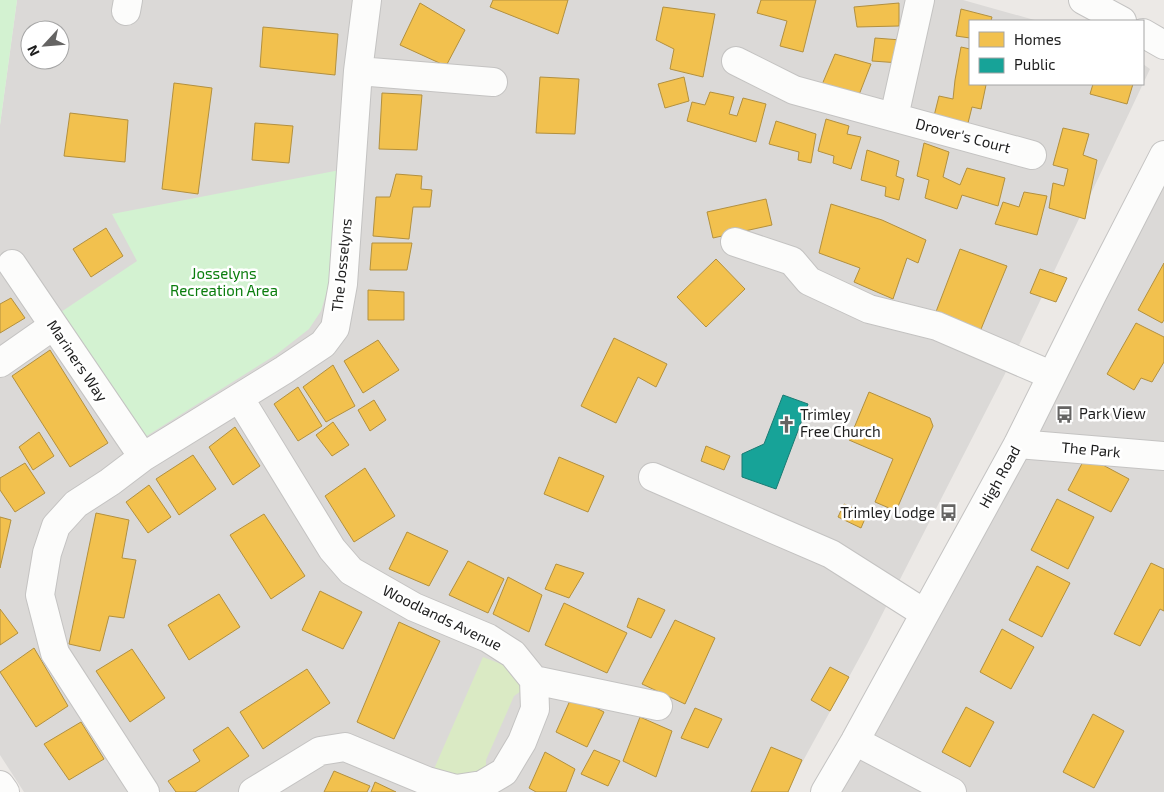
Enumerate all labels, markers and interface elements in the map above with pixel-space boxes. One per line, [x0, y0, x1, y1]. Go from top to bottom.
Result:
north arrow [20, 20, 70, 70]
legend [969, 20, 1144, 85]
text: Homes [1014, 30, 1061, 48]
text: N [23, 43, 43, 59]
text: Public [1014, 55, 1055, 73]
street label: Drover's Court [914, 114, 1013, 156]
street label: The Josselyns [327, 217, 355, 313]
park label: Josselyns Recreation Area [170, 264, 278, 299]
street label: Mariners Way [44, 316, 112, 405]
bus stop icon: Park View [1055, 404, 1075, 424]
place label: Park View [1079, 404, 1146, 422]
place label: Trimley Free Church [800, 405, 881, 440]
church icon: Trimley Free Church [776, 414, 796, 434]
street label: The Park [1061, 437, 1122, 461]
street label: High Road [975, 442, 1024, 511]
place label: Trimley Lodge [840, 503, 935, 521]
bus stop icon: Trimley Lodge [939, 503, 959, 523]
street label: Woodlands Avenue [380, 580, 505, 654]

